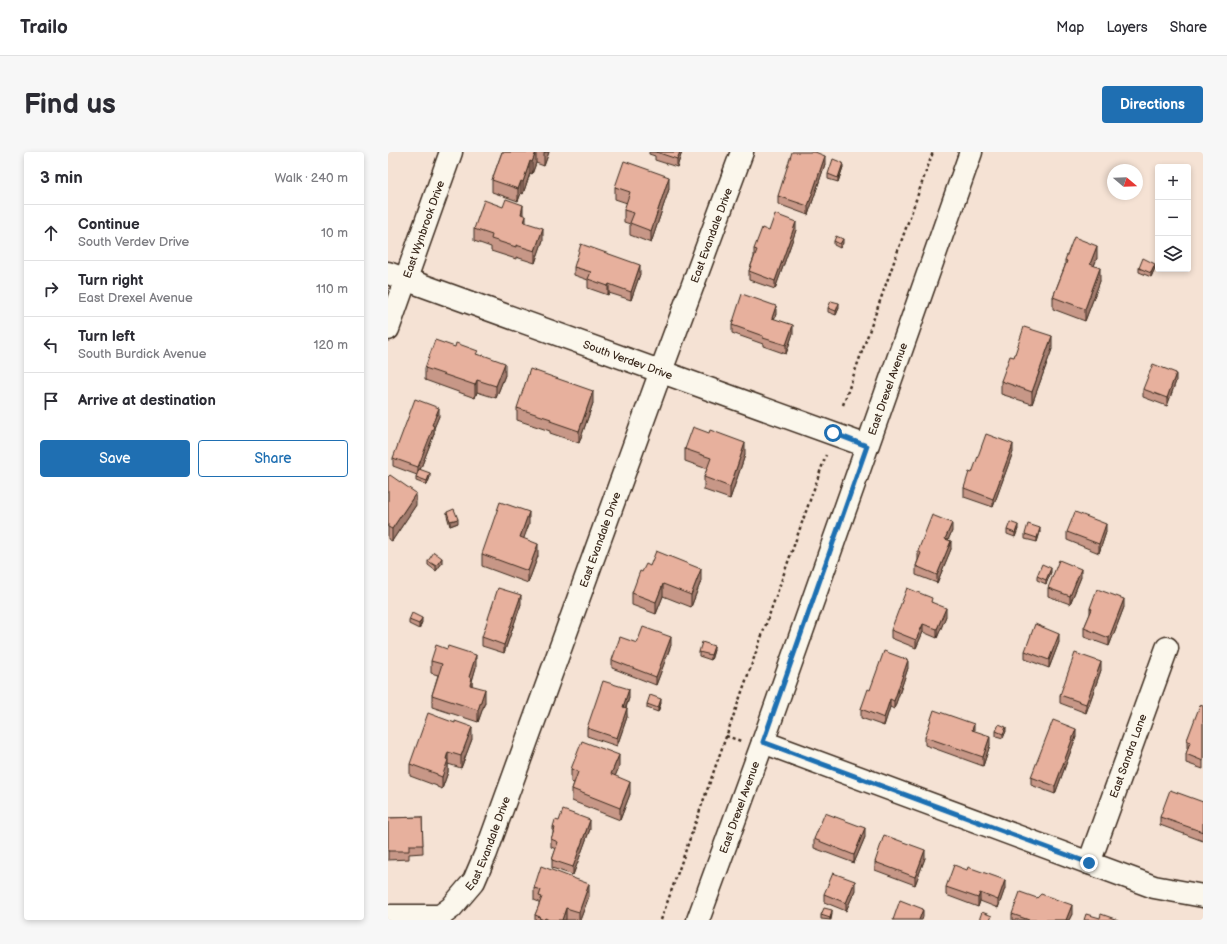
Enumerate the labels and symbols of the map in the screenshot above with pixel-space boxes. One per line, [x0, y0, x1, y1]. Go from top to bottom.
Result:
north arrow [1107, 164, 1143, 200]
street label: East Wynbrook Drive [401, 178, 448, 280]
street label: East Evandale Drive [688, 186, 735, 285]
street label: South Verdev Drive [581, 338, 675, 382]
street label: East Drexel Avenue [866, 340, 910, 437]
route start [824, 424, 842, 442]
street label: East Evandale Drive [577, 490, 624, 589]
street label: East Sandra Lane [1107, 712, 1150, 800]
street label: East Drexel Avenue [717, 759, 763, 855]
street label: East Evandale Drive [463, 794, 513, 893]
route end [1080, 854, 1098, 872]

